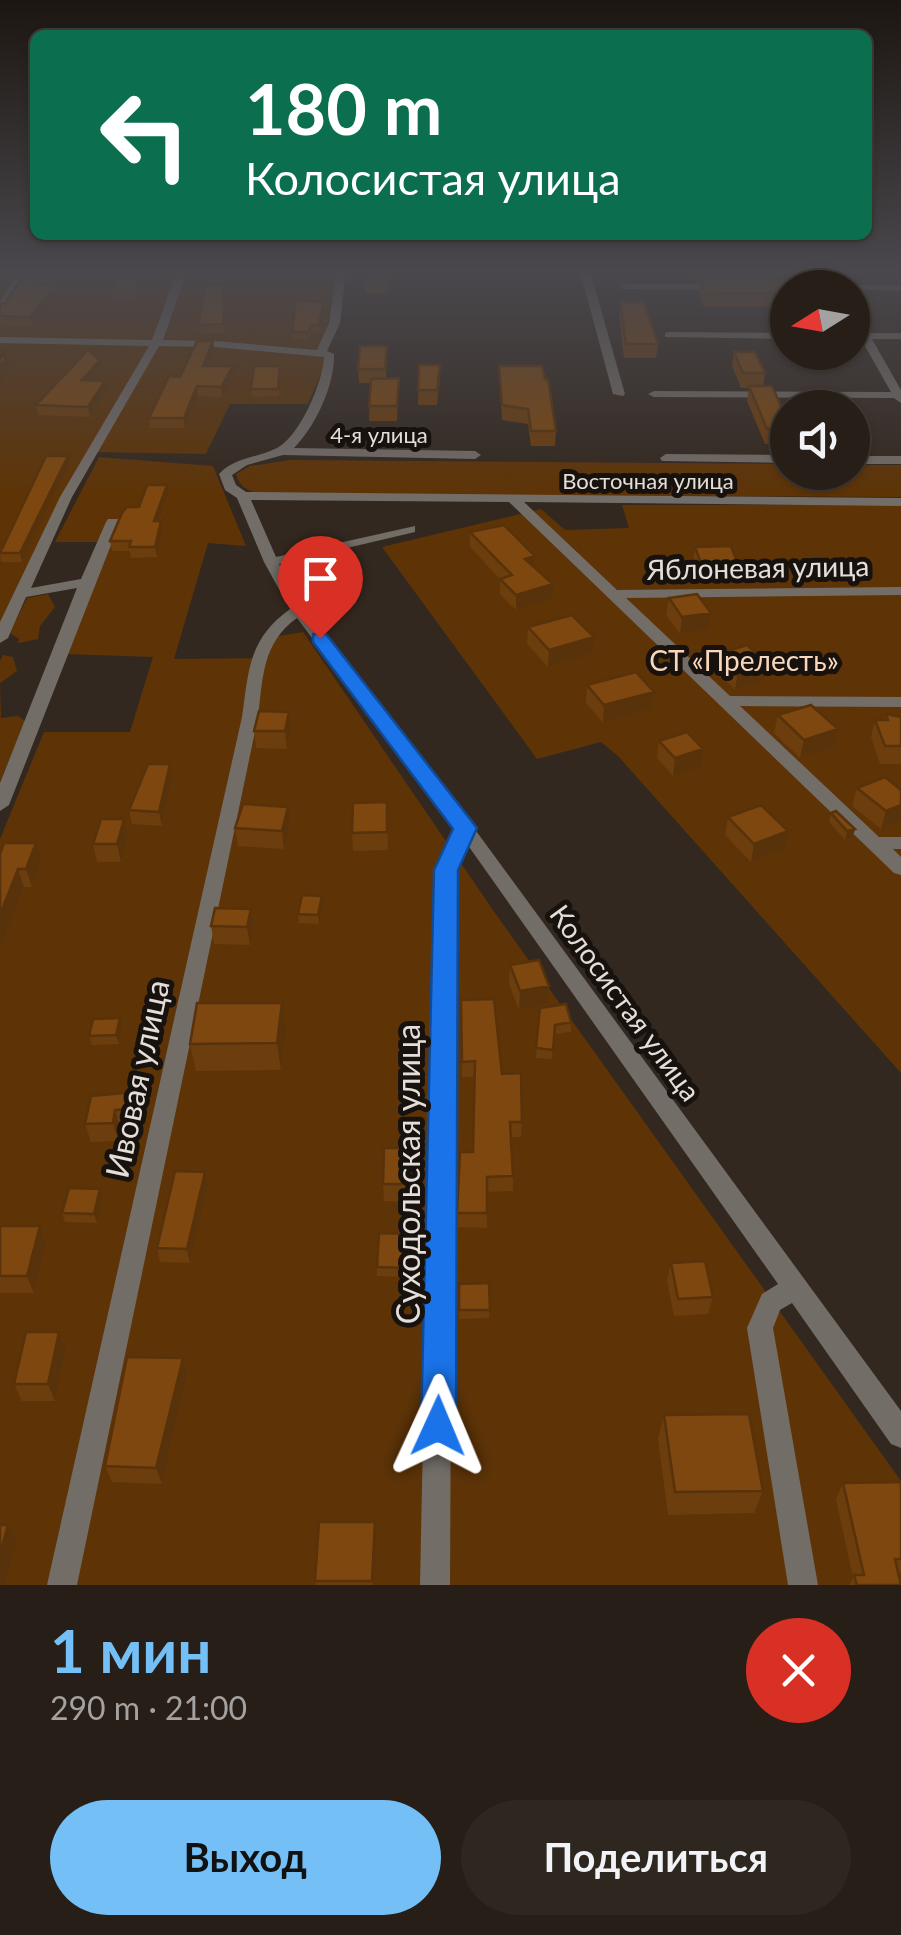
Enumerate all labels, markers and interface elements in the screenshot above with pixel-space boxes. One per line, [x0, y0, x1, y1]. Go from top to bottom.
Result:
text: 180 m [245, 66, 442, 150]
icon: left [80, 70, 210, 200]
text: Колосистая улица [245, 151, 621, 205]
north arrow [770, 270, 870, 370]
map controls [770, 270, 870, 490]
button: sound [770, 390, 870, 490]
street label: 4-я улица [330, 421, 428, 448]
street label: Восточная улица [562, 467, 734, 494]
pin [278, 536, 363, 639]
street label: Яблоневая улица [646, 548, 869, 586]
icon: arrive [293, 551, 348, 606]
park label: СТ «Прелесть» [649, 643, 839, 677]
street label: Колосистая улица [543, 898, 708, 1107]
street label: Ивовая улица [97, 976, 177, 1181]
street label: Суходольская улица [388, 1024, 427, 1324]
position arrow [386, 1374, 490, 1478]
text: 1 мин [50, 1614, 212, 1686]
button: close [746, 1618, 851, 1723]
text: 290 m · 21:00 [50, 1688, 247, 1727]
button: Выход [50, 1800, 441, 1915]
button: Поделиться [461, 1800, 851, 1915]

